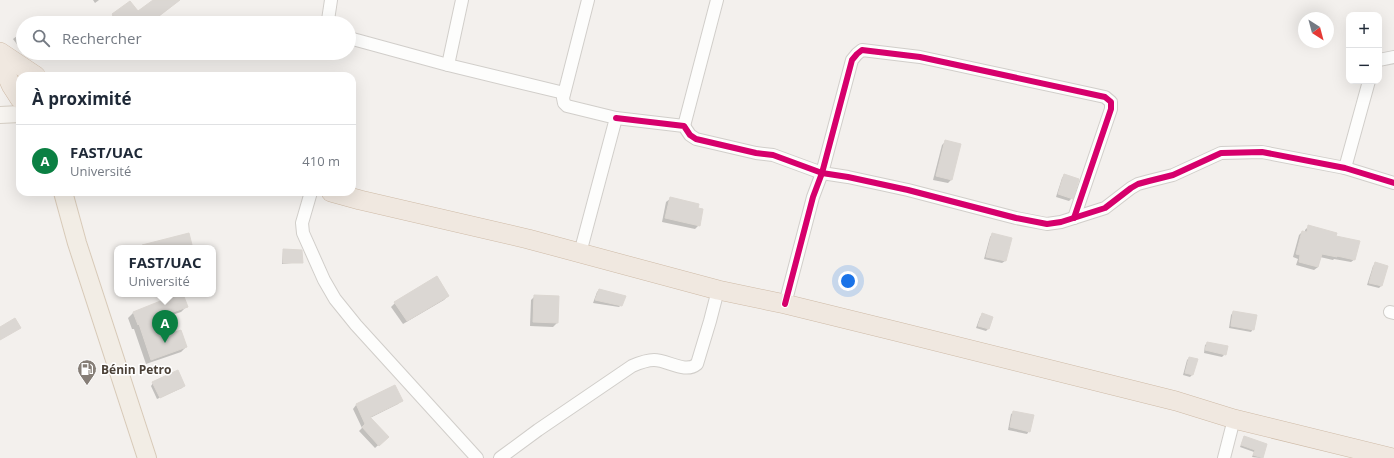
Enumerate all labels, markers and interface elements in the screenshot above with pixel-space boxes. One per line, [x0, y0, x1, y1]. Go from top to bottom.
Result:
north arrow [1298, 12, 1334, 48]
map controls [1346, 12, 1382, 84]
button: + [1346, 12, 1382, 48]
search box [16, 16, 356, 60]
icon: search [30, 27, 52, 49]
text: Rechercher [62, 28, 142, 48]
button: − [1346, 48, 1382, 84]
text: À proximité [32, 87, 131, 110]
text: FAST/UAC [70, 142, 143, 162]
text: A [41, 152, 49, 170]
text: 410 m [302, 152, 340, 170]
text: Université [70, 162, 131, 180]
popup [114, 245, 216, 297]
text: FAST/UAC [129, 252, 201, 272]
your location [838, 271, 858, 291]
text: Université [129, 272, 190, 290]
pin: A [152, 310, 178, 343]
fuel station icon: Bénin Petro [76, 358, 98, 386]
place label: Bénin Petro [101, 361, 171, 378]

